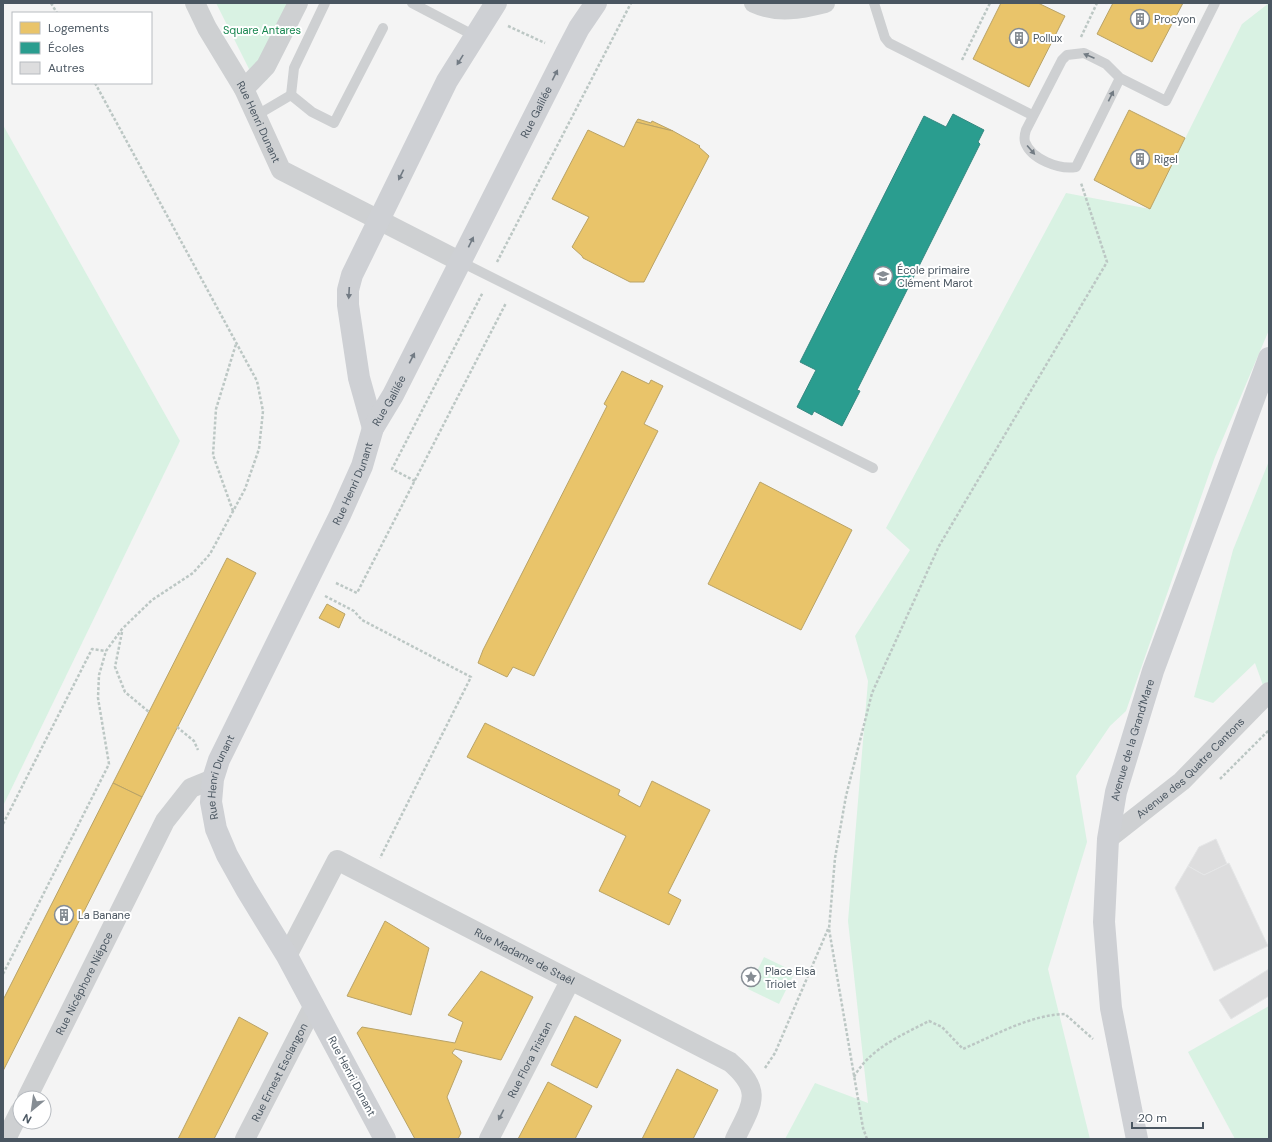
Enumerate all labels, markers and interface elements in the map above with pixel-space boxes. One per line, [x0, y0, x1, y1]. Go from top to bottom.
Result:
building icon: Procyon [1129, 8, 1151, 30]
legend [12, 12, 152, 84]
place label: Procyon [1154, 12, 1196, 26]
text: Logements [48, 20, 109, 36]
park label: Square Antares [223, 23, 301, 37]
building icon: Pollux [1008, 27, 1030, 49]
place label: Pollux [1033, 31, 1063, 45]
text: Écoles [48, 40, 84, 56]
one-way arrow [1083, 52, 1095, 59]
one-way arrow [457, 54, 464, 66]
text: Autres [48, 60, 84, 76]
one-way arrow [552, 70, 558, 81]
street label: Rue Henri Dunant [234, 78, 284, 165]
street label: Rue Galilée [517, 84, 555, 140]
one-way arrow [1108, 90, 1114, 102]
one-way arrow [1027, 145, 1036, 155]
building icon: Rigel [1129, 148, 1151, 170]
place label: Rigel [1154, 152, 1178, 166]
one-way arrow [398, 169, 404, 181]
one-way arrow [468, 236, 474, 247]
place label: École primaire Clément Marot [897, 263, 973, 290]
school or university icon: École primaire Clément Marot [872, 265, 894, 287]
one-way arrow [345, 287, 352, 299]
one-way arrow [409, 352, 416, 363]
street label: Rue Galilée [369, 373, 409, 429]
street label: Rue Henri Dunant [329, 440, 376, 527]
street label: Avenue de la Grand'Mare [1108, 677, 1157, 802]
street label: Avenue des Quatre Cantons [1133, 714, 1247, 821]
street label: Rue Henri Dunant [204, 732, 237, 821]
building icon: La Banane [53, 904, 75, 926]
place label: La Banane [78, 908, 130, 922]
street label: Rue Madame de Staël [472, 925, 577, 988]
street label: Rue Nicéphore Niépce [52, 929, 116, 1037]
place label: Place Elsa Triolet [765, 964, 815, 991]
place icon: Place Elsa Triolet [740, 966, 762, 988]
street label: Rue Flora Tristan [504, 1019, 555, 1100]
street label: Rue Ernest Esclangon [248, 1021, 311, 1124]
street label: Rue Henri Dunant [325, 1034, 379, 1118]
north arrow [12, 1090, 52, 1130]
scale bar [1132, 1104, 1203, 1130]
one-way arrow [498, 1109, 504, 1121]
text: 20 m [1138, 1110, 1167, 1126]
text: N [20, 1111, 34, 1127]

